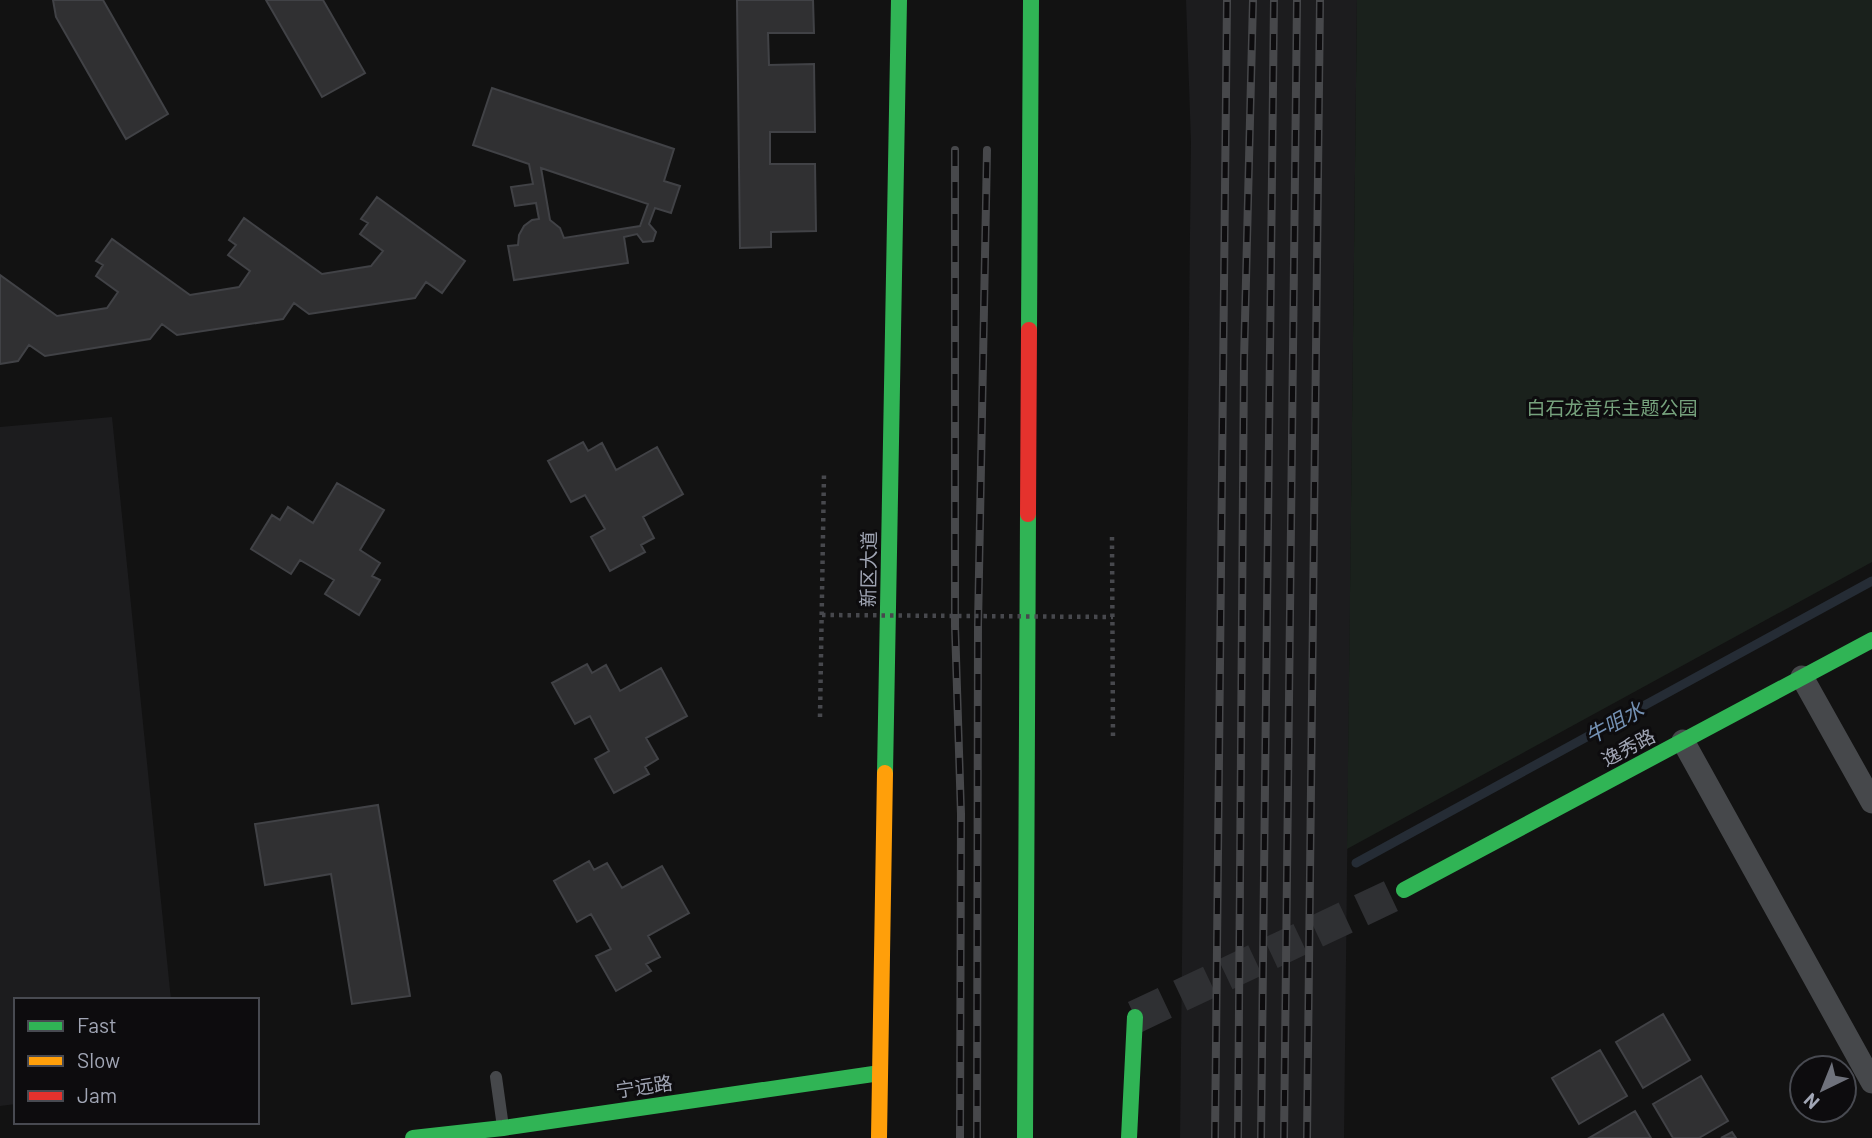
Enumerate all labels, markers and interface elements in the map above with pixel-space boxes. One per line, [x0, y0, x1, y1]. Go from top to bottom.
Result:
park label: 白石龙音乐主题公园 [1526, 396, 1698, 419]
street label: 新区大道 [856, 531, 880, 607]
water label: 牛咀水 [1580, 695, 1648, 748]
street label: 逸秀路 [1597, 723, 1659, 771]
legend [14, 998, 259, 1124]
text: Fast [77, 1012, 117, 1037]
text: Slow [77, 1047, 120, 1072]
north arrow [1788, 1054, 1858, 1124]
street label: 宁远路 [614, 1071, 674, 1101]
text: Jam [77, 1082, 117, 1107]
text: N [1799, 1089, 1824, 1115]

